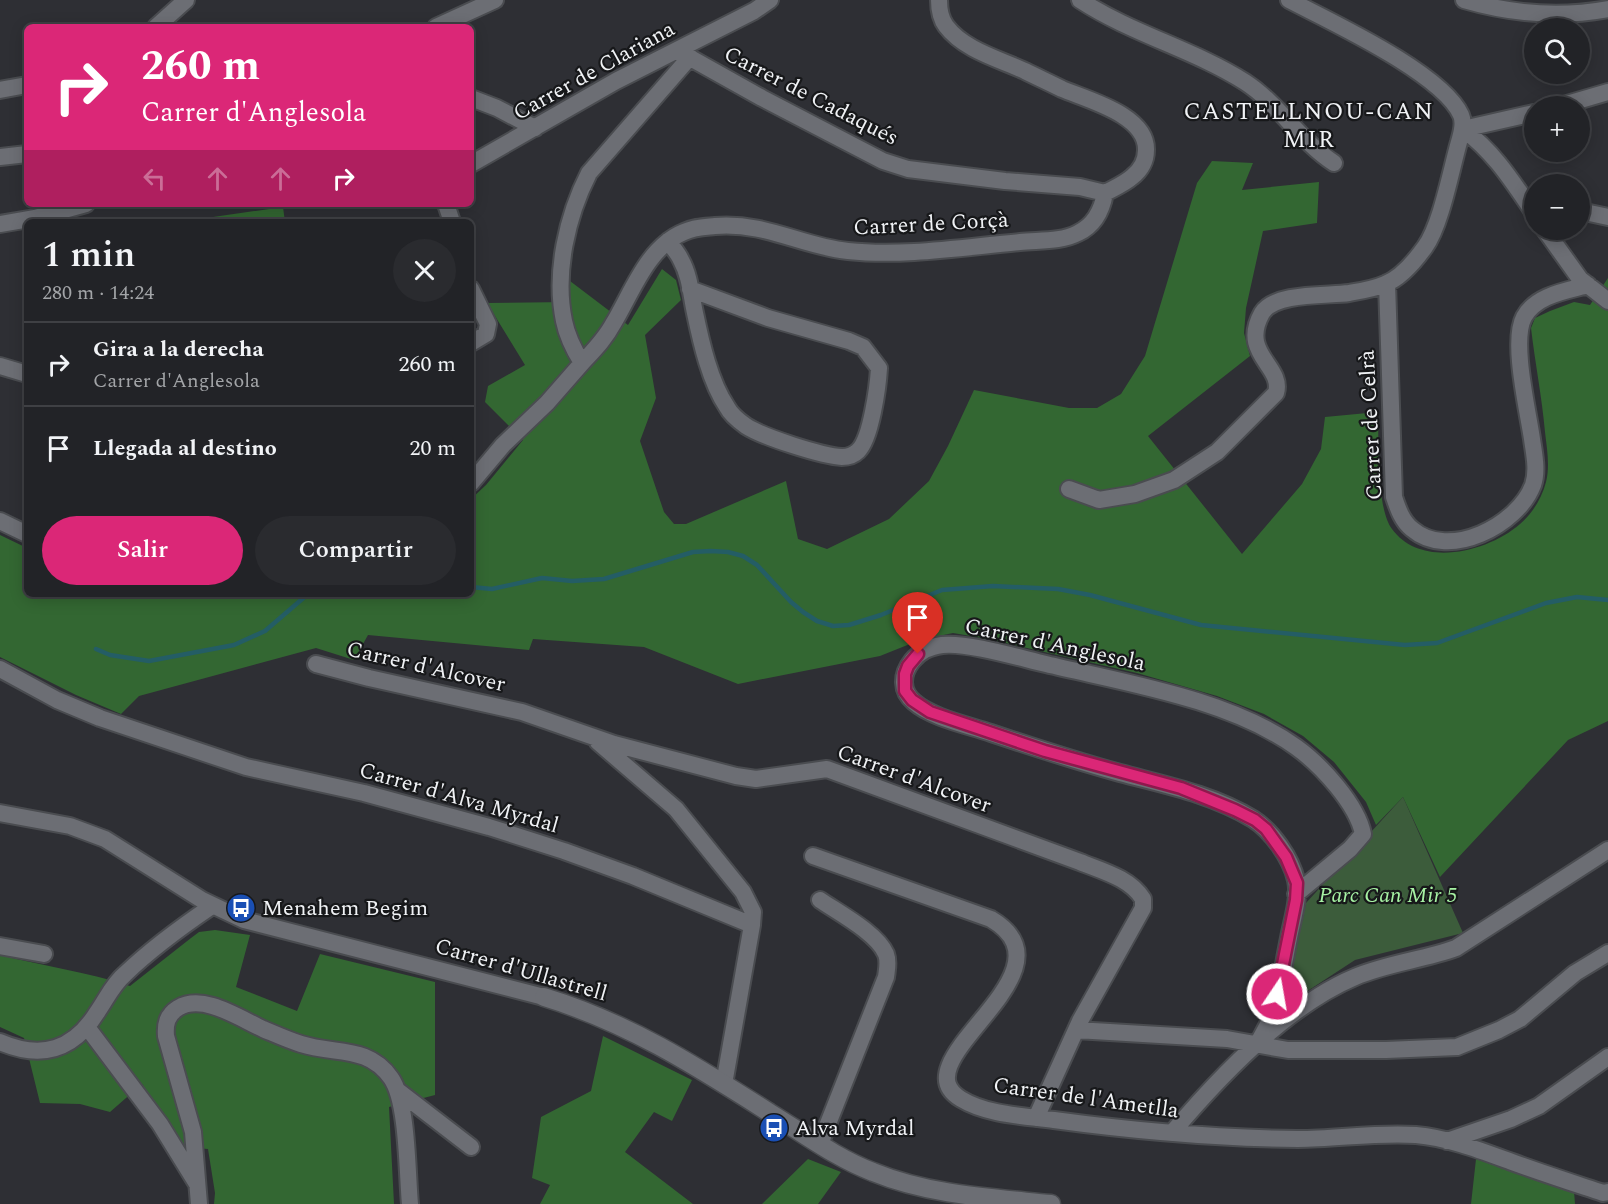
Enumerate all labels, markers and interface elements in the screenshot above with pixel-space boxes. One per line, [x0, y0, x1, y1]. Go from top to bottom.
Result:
street label: Carrer de Clariana [507, 13, 681, 129]
map controls [1524, 18, 1590, 240]
button: search [1524, 18, 1590, 84]
text: 260 m [141, 35, 260, 98]
street label: Carrer de Cadaqués [718, 38, 904, 154]
icon: right [42, 48, 120, 126]
text: Carrer d'Anglesola [141, 92, 366, 134]
district label: CASTELLNOU-CAN MIR [1184, 94, 1434, 158]
button: + [1524, 96, 1590, 162]
icon: left [138, 162, 171, 195]
icon: ahead [201, 162, 234, 195]
icon: ahead [264, 162, 297, 195]
icon: right [327, 162, 360, 195]
button: − [1524, 174, 1590, 240]
street label: Carrer de Corçà [853, 203, 1010, 245]
text: 1 min [42, 228, 135, 283]
button: close [393, 239, 456, 302]
text: 280 m · 14:24 [42, 278, 154, 308]
text: Gira a la derecha [93, 333, 264, 366]
icon: right [42, 348, 75, 381]
text: 260 m [399, 348, 456, 381]
street label: Carrer de Celrà [1351, 349, 1391, 501]
text: Carrer d'Anglesola [93, 366, 260, 396]
icon: arrive [42, 432, 75, 465]
text: Llegada al destino [93, 432, 277, 465]
text: 20 m [410, 432, 456, 465]
button: Salir [42, 516, 243, 585]
button: Compartir [255, 516, 456, 585]
pin [892, 592, 943, 654]
icon: arrive [901, 601, 934, 634]
street label: Carrer d'Anglesola [962, 610, 1148, 680]
street label: Carrer d'Alcover [343, 633, 509, 701]
street label: Carrer d'Alcover [832, 736, 996, 822]
street label: Carrer d'Alva Myrdal [355, 754, 563, 842]
park label: Parc Can Mir 5 [1319, 879, 1457, 912]
bus stop icon: Menahem Begim [225, 892, 257, 924]
place label: Menahem Begim [262, 892, 428, 925]
street label: Carrer d'Ullastrell [431, 930, 611, 1010]
position arrow [1245, 962, 1309, 1026]
street label: Carrer de l'Ametlla [991, 1069, 1181, 1127]
bus stop icon: Alva Myrdal [758, 1112, 790, 1144]
place label: Alva Myrdal [795, 1112, 914, 1145]

